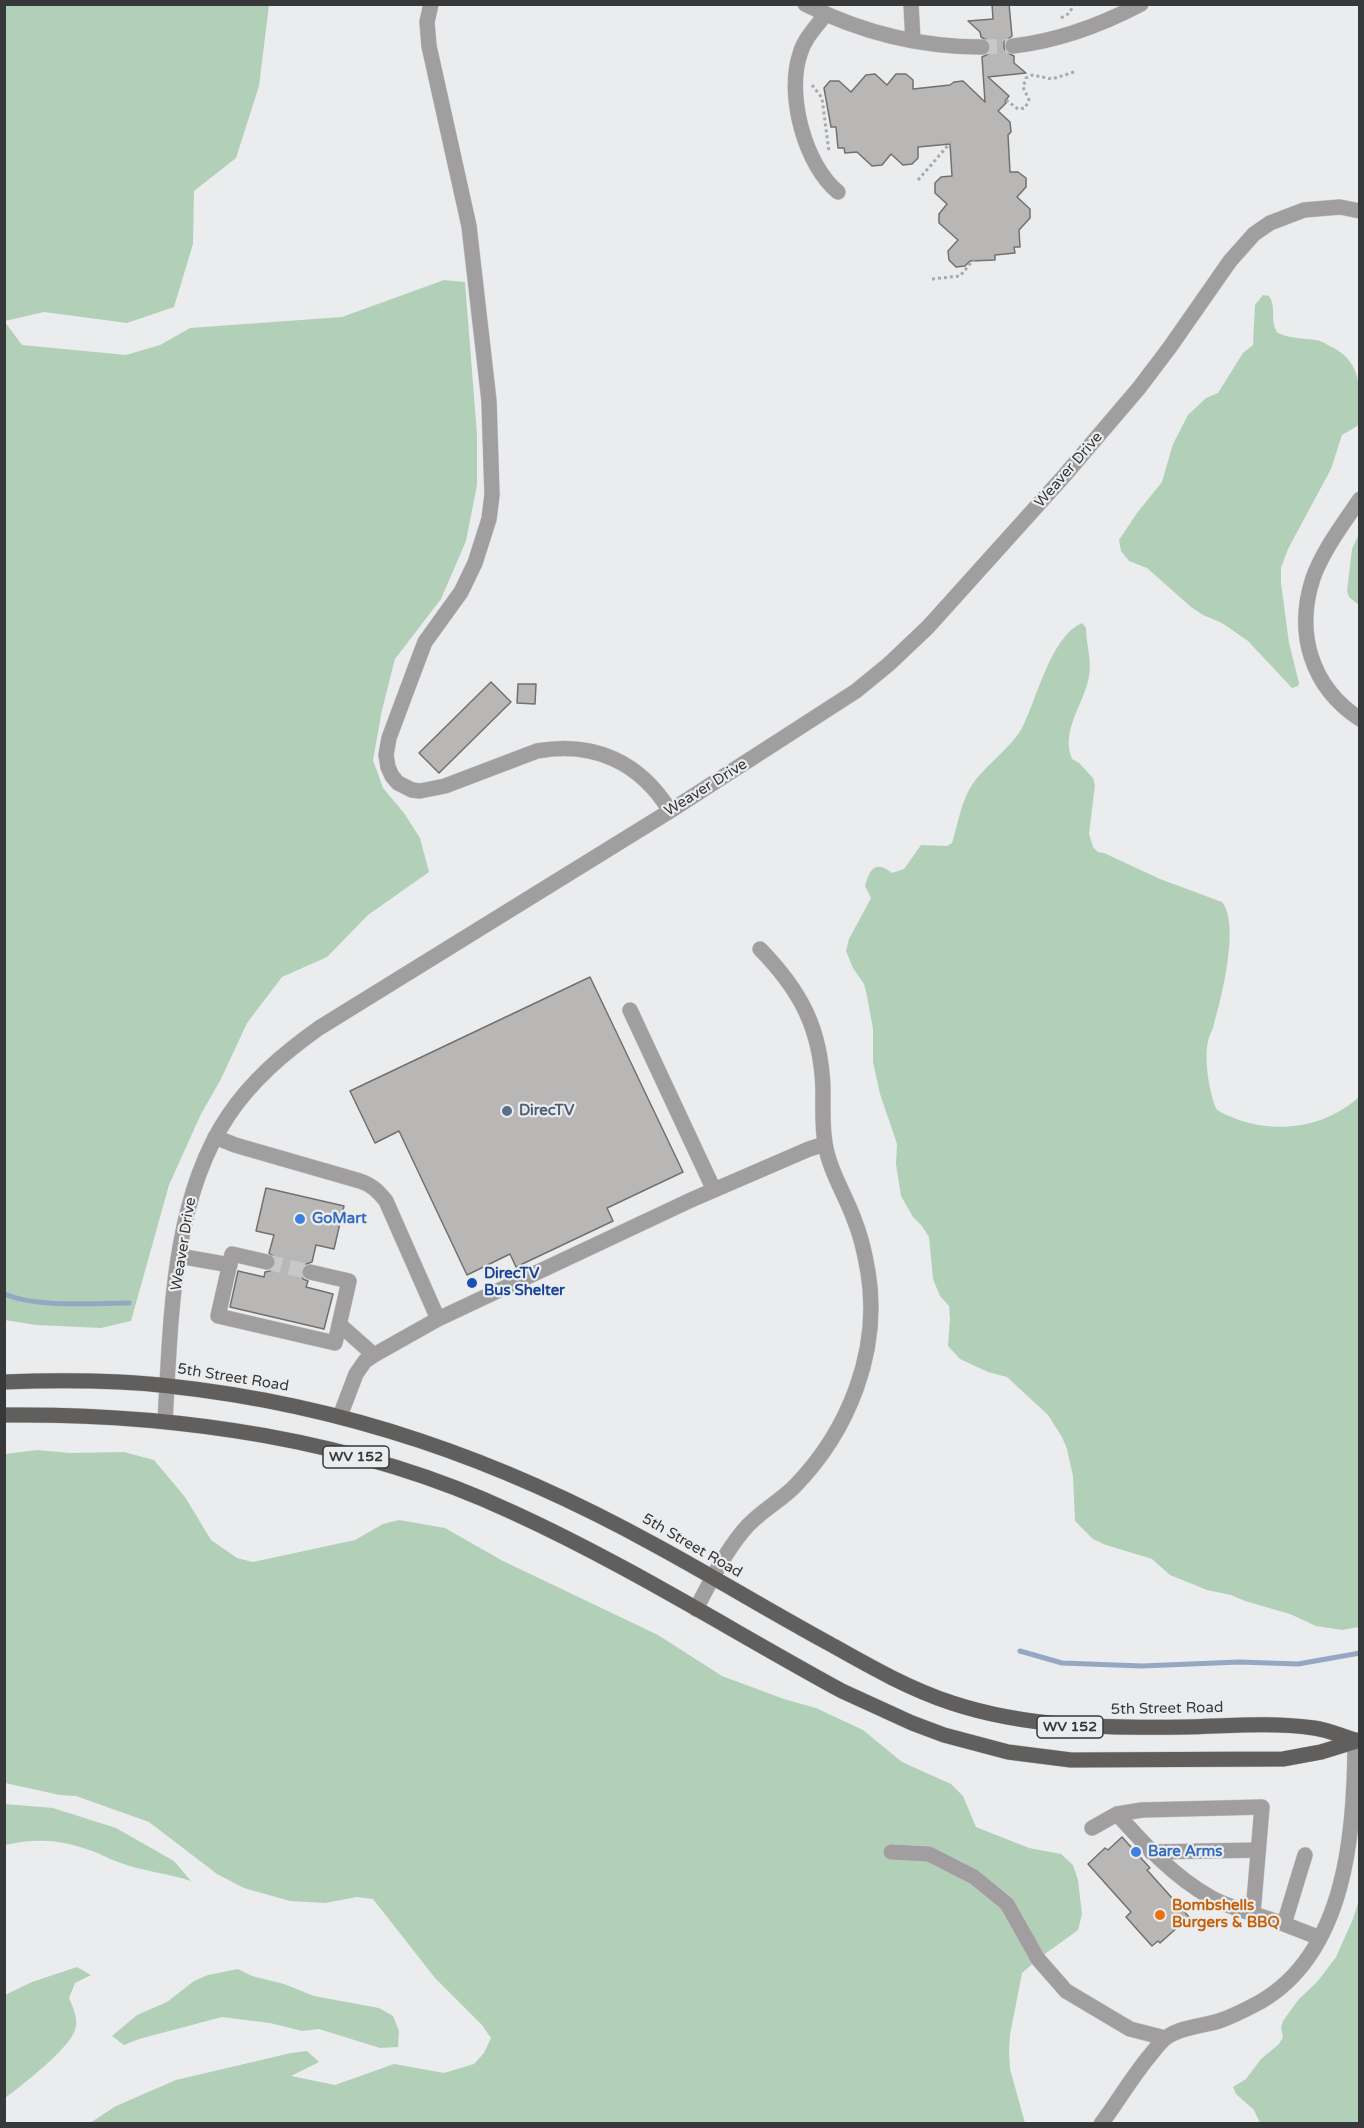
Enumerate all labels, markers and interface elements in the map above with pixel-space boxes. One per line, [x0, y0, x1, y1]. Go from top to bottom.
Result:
street label: Weaver Drive [1031, 429, 1107, 511]
street label: Weaver Drive [661, 755, 751, 821]
place label: DirecTV [519, 1102, 575, 1120]
marker: DirecTV [500, 1104, 514, 1118]
street label: Weaver Drive [168, 1196, 200, 1292]
place label: GoMart [312, 1210, 367, 1228]
marker: GoMart [293, 1212, 307, 1226]
place label: DirecTV Bus Shelter [484, 1265, 565, 1300]
marker: DirecTV Bus Shelter [465, 1276, 479, 1290]
street label: 5th Street Road [176, 1360, 290, 1396]
road number: WV 152 [323, 1446, 389, 1468]
street label: 5th Street Road [639, 1510, 745, 1582]
street label: 5th Street Road [1111, 1699, 1223, 1719]
road number: WV 152 [1037, 1716, 1103, 1738]
place label: Bare Arms [1148, 1843, 1223, 1861]
marker: Bare Arms [1129, 1845, 1143, 1859]
place label: Bombshells Burgers & BBQ [1172, 1897, 1280, 1932]
marker: Bombshells Burgers & BBQ [1153, 1908, 1167, 1922]

